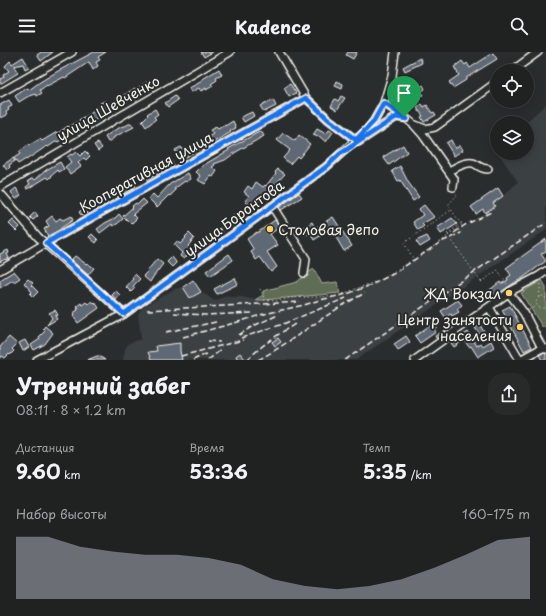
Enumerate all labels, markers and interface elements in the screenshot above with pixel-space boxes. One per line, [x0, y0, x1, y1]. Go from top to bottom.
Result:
text: Kadence [235, 13, 311, 40]
icon: menu [16, 15, 38, 37]
icon: search [508, 15, 530, 37]
map controls [490, 64, 534, 160]
button: locate [490, 64, 534, 108]
street label: улица Шевченко [52, 70, 164, 146]
pin [387, 76, 421, 117]
icon: arrive [393, 82, 415, 104]
button: layers [490, 116, 534, 160]
street label: Кооперативная улица [75, 126, 217, 218]
street label: улица Боронтова [180, 174, 288, 261]
place label: Столовая депо [278, 219, 379, 240]
marker: Столовая депо [265, 224, 275, 234]
place label: ЖД Вокзал [423, 283, 501, 304]
marker: ЖД Вокзал [504, 288, 514, 298]
place label: Центр занятости населения [397, 309, 512, 346]
marker: Центр занятости населения [515, 322, 525, 332]
text: Утренний забег [16, 368, 190, 401]
button: share [488, 373, 530, 415]
text: 08:11 · 8 × 1.2 km [16, 400, 126, 419]
text: Дистанция [16, 439, 74, 456]
text: Время [189, 439, 224, 456]
text: Темп [363, 439, 390, 456]
text: 9.60 [16, 456, 60, 486]
text: 53:36 [189, 456, 248, 486]
text: 5:35 [363, 456, 407, 486]
text: km [60, 466, 81, 483]
text: /km [407, 466, 432, 483]
text: Набор высоты [16, 504, 107, 523]
text: 160–175 m [462, 504, 530, 523]

